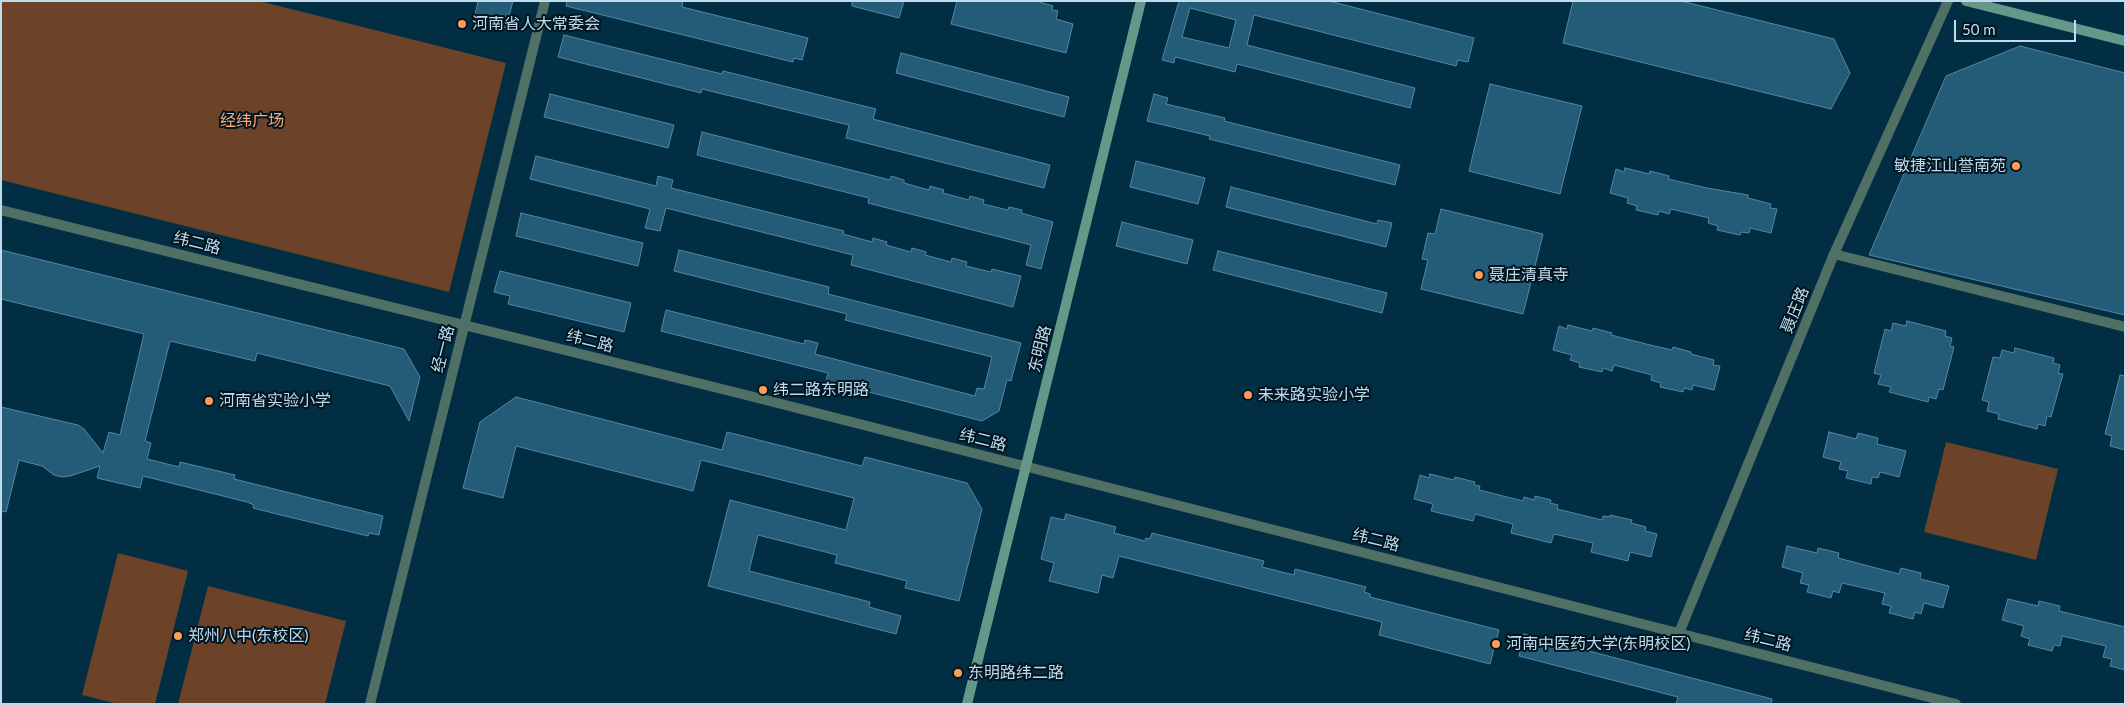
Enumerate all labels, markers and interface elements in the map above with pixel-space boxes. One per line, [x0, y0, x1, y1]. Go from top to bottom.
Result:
scale bar [1956, 10, 2078, 42]
place label: 河南省人大常委会 [472, 14, 600, 34]
marker: 河南省人大常委会 [456, 18, 468, 30]
text: 50 m [1962, 20, 1996, 38]
park label: 经纬广场 [220, 111, 284, 131]
place label: 敏捷江山誉南苑 [1894, 156, 2006, 176]
marker: 敏捷江山誉南苑 [2010, 160, 2022, 172]
street label: 纬二路 [171, 228, 223, 258]
place label: 聂庄清真寺 [1489, 265, 1569, 285]
marker: 聂庄清真寺 [1473, 269, 1485, 281]
street label: 聂庄路 [1777, 284, 1813, 336]
street label: 经一路 [428, 323, 458, 375]
street label: 东明路 [1025, 323, 1055, 375]
street label: 纬二路 [564, 326, 616, 356]
place label: 纬二路东明路 [773, 380, 869, 400]
marker: 纬二路东明路 [757, 384, 769, 396]
place label: 未来路实验小学 [1258, 385, 1370, 405]
marker: 未来路实验小学 [1242, 389, 1254, 401]
place label: 河南省实验小学 [219, 391, 331, 411]
marker: 河南省实验小学 [203, 395, 215, 407]
street label: 纬二路 [957, 425, 1009, 455]
street label: 纬二路 [1350, 525, 1402, 555]
street label: 纬二路 [1742, 625, 1794, 655]
place label: 郑州八中(东校区) [188, 626, 309, 646]
marker: 郑州八中(东校区) [172, 630, 184, 642]
place label: 河南中医药大学(东明校区) [1506, 634, 1691, 654]
marker: 河南中医药大学(东明校区) [1490, 638, 1502, 650]
place label: 东明路纬二路 [968, 663, 1064, 683]
marker: 东明路纬二路 [952, 667, 964, 679]

